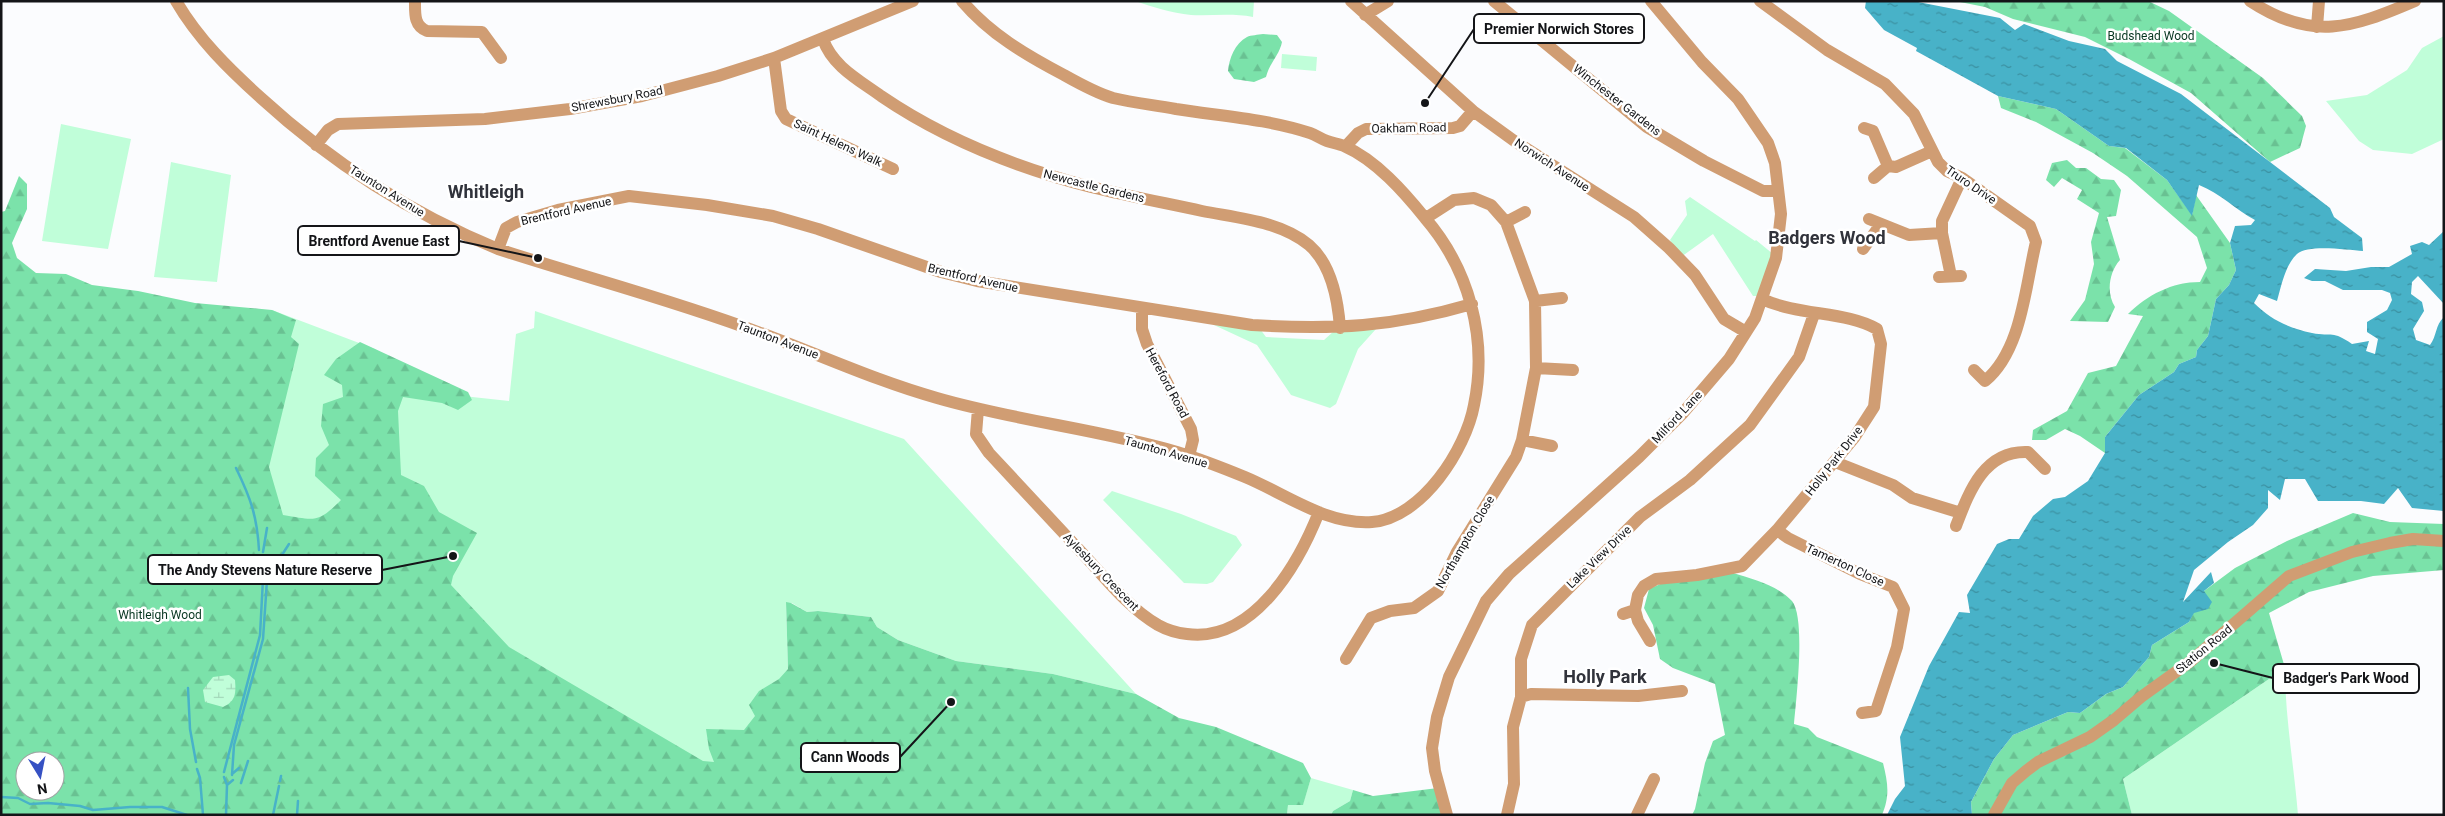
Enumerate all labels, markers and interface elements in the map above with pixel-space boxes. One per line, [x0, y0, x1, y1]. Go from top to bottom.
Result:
callout: Premier Norwich Stores [1474, 14, 1644, 43]
text: Premier Norwich Stores [1484, 21, 1634, 37]
park label: Budshead Wood [2107, 29, 2195, 43]
street label: Winchester Gardens [1570, 61, 1664, 139]
street label: Shrewsbury Road [570, 83, 664, 115]
street label: Saint Helens Walk [791, 116, 885, 170]
street label: Oakham Road [1371, 120, 1447, 136]
street label: Norwich Avenue [1512, 136, 1592, 194]
street label: Taunton Avenue [347, 162, 427, 220]
street label: Truro Drive [1943, 163, 1999, 207]
street label: Newcastle Gardens [1042, 167, 1146, 205]
district label: Whitleigh [448, 181, 524, 202]
street label: Brentford Avenue [519, 194, 613, 228]
callout: Brentford Avenue East [298, 226, 459, 255]
district label: Badgers Wood [1768, 227, 1886, 248]
text: Brentford Avenue East [309, 233, 450, 249]
street label: Brentford Avenue [926, 261, 1020, 295]
street label: Taunton Avenue [735, 318, 821, 362]
street label: Hereford Road [1143, 345, 1191, 421]
street label: Milford Lane [1649, 388, 1705, 446]
street label: Holly Park Drive [1803, 424, 1865, 498]
street label: Taunton Avenue [1123, 433, 1209, 471]
street label: Northampton Close [1433, 493, 1497, 591]
street label: Lake View Drive [1564, 523, 1634, 591]
street label: Aylesbury Crescent [1060, 530, 1142, 614]
street label: Tamerton Close [1804, 541, 1886, 589]
callout: The Andy Stevens Nature Reserve [148, 555, 382, 584]
text: The Andy Stevens Nature Reserve [158, 562, 372, 578]
park label: Whitleigh Wood [118, 608, 202, 622]
street label: Station Road [2173, 622, 2235, 676]
callout: Badger's Park Wood [2273, 664, 2419, 693]
district label: Holly Park [1563, 666, 1647, 687]
text: Badger's Park Wood [2283, 670, 2409, 686]
callout: Cann Woods [801, 743, 900, 772]
text: Cann Woods [811, 749, 889, 765]
north arrow [15, 751, 65, 801]
text: N [36, 780, 49, 798]

